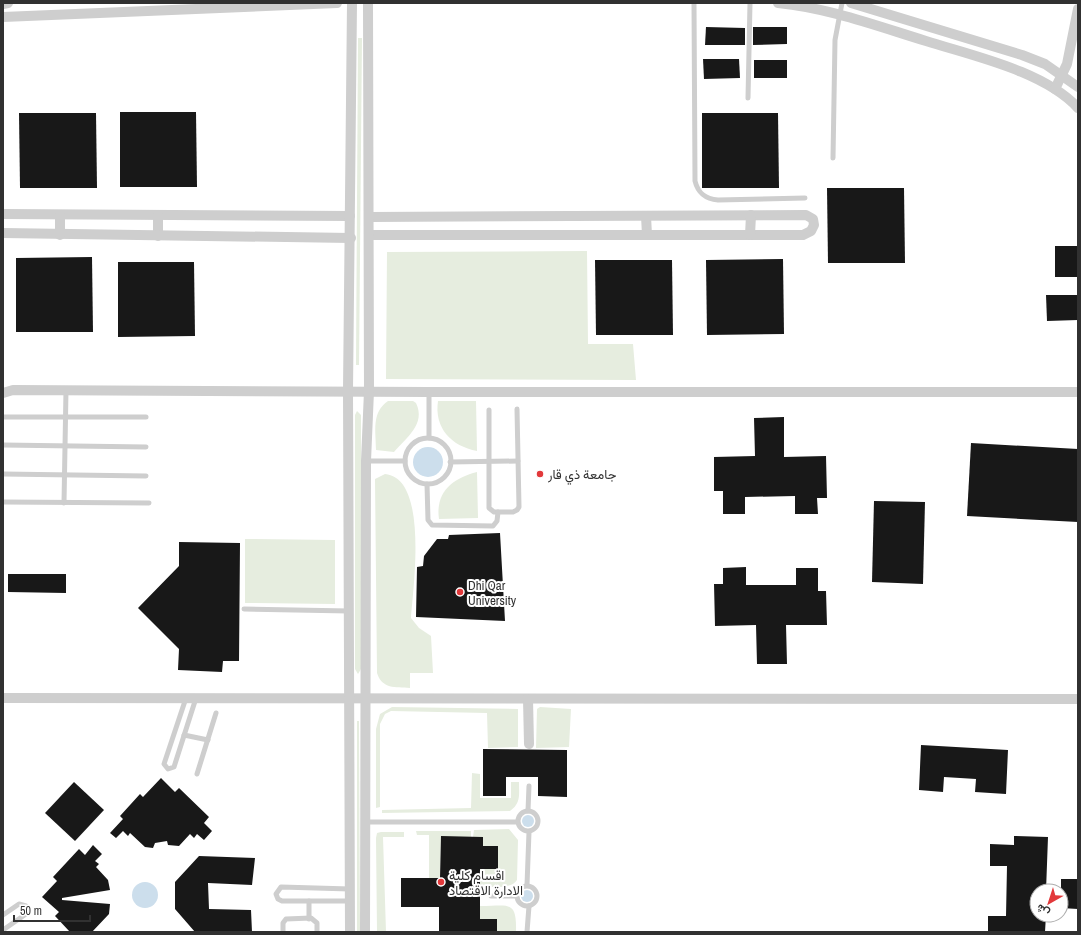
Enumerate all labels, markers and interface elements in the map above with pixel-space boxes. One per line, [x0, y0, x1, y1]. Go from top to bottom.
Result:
place label: جامعة ذي قار [547, 466, 617, 485]
marker: جامعة ذي قار [535, 469, 545, 479]
place label: Dhi Qar University [468, 577, 517, 609]
marker: Dhi Qar University [455, 587, 465, 597]
place label: اقسام كلية الادارة الاقتصاد [449, 867, 523, 899]
marker: اقسام كلية الادارة الاقتصاد [436, 877, 446, 887]
north arrow [1029, 883, 1069, 923]
scale bar [14, 897, 90, 923]
text: ش [1033, 901, 1052, 920]
text: 50 m [20, 903, 42, 919]

